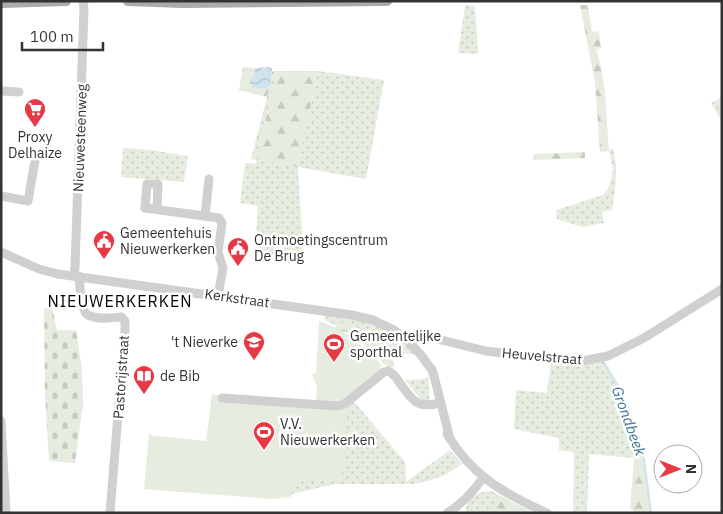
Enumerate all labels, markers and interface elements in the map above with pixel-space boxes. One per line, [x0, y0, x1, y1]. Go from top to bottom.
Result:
scale bar [22, 20, 104, 52]
text: 100 m [30, 27, 74, 46]
street label: Nieuwesteenweg [69, 83, 91, 192]
supermarket icon: Proxy Delhaize [23, 97, 47, 128]
place label: Proxy Delhaize [8, 128, 62, 162]
place label: Gemeentehuis Nieuwerkerken [120, 224, 215, 258]
public building icon: Gemeentehuis Nieuwerkerken [92, 229, 116, 260]
place label: Ontmoetingscentrum De Brug [254, 231, 388, 265]
public building icon: Ontmoetingscentrum De Brug [226, 236, 250, 267]
street label: Kerkstraat [203, 285, 271, 311]
district label: NIEUWERKERKEN [47, 291, 193, 311]
place label: Gemeentelijke sporthal [350, 327, 441, 361]
school or university icon: 't Nieverke [242, 330, 266, 361]
sports icon: Gemeentelijke sporthal [322, 332, 346, 363]
place label: 't Nieverke [171, 333, 238, 351]
street label: Pastorijstraat [109, 334, 133, 420]
street label: Heuvelstraat [501, 344, 583, 368]
library icon: de Bib [132, 364, 156, 395]
place label: de Bib [160, 367, 200, 385]
water label: Grondbeek [608, 384, 650, 458]
place label: V.V. Nieuwerkerken [280, 415, 375, 449]
sports icon: V.V. Nieuwerkerken [252, 420, 276, 451]
north arrow [653, 444, 703, 494]
text: N [682, 464, 700, 474]

